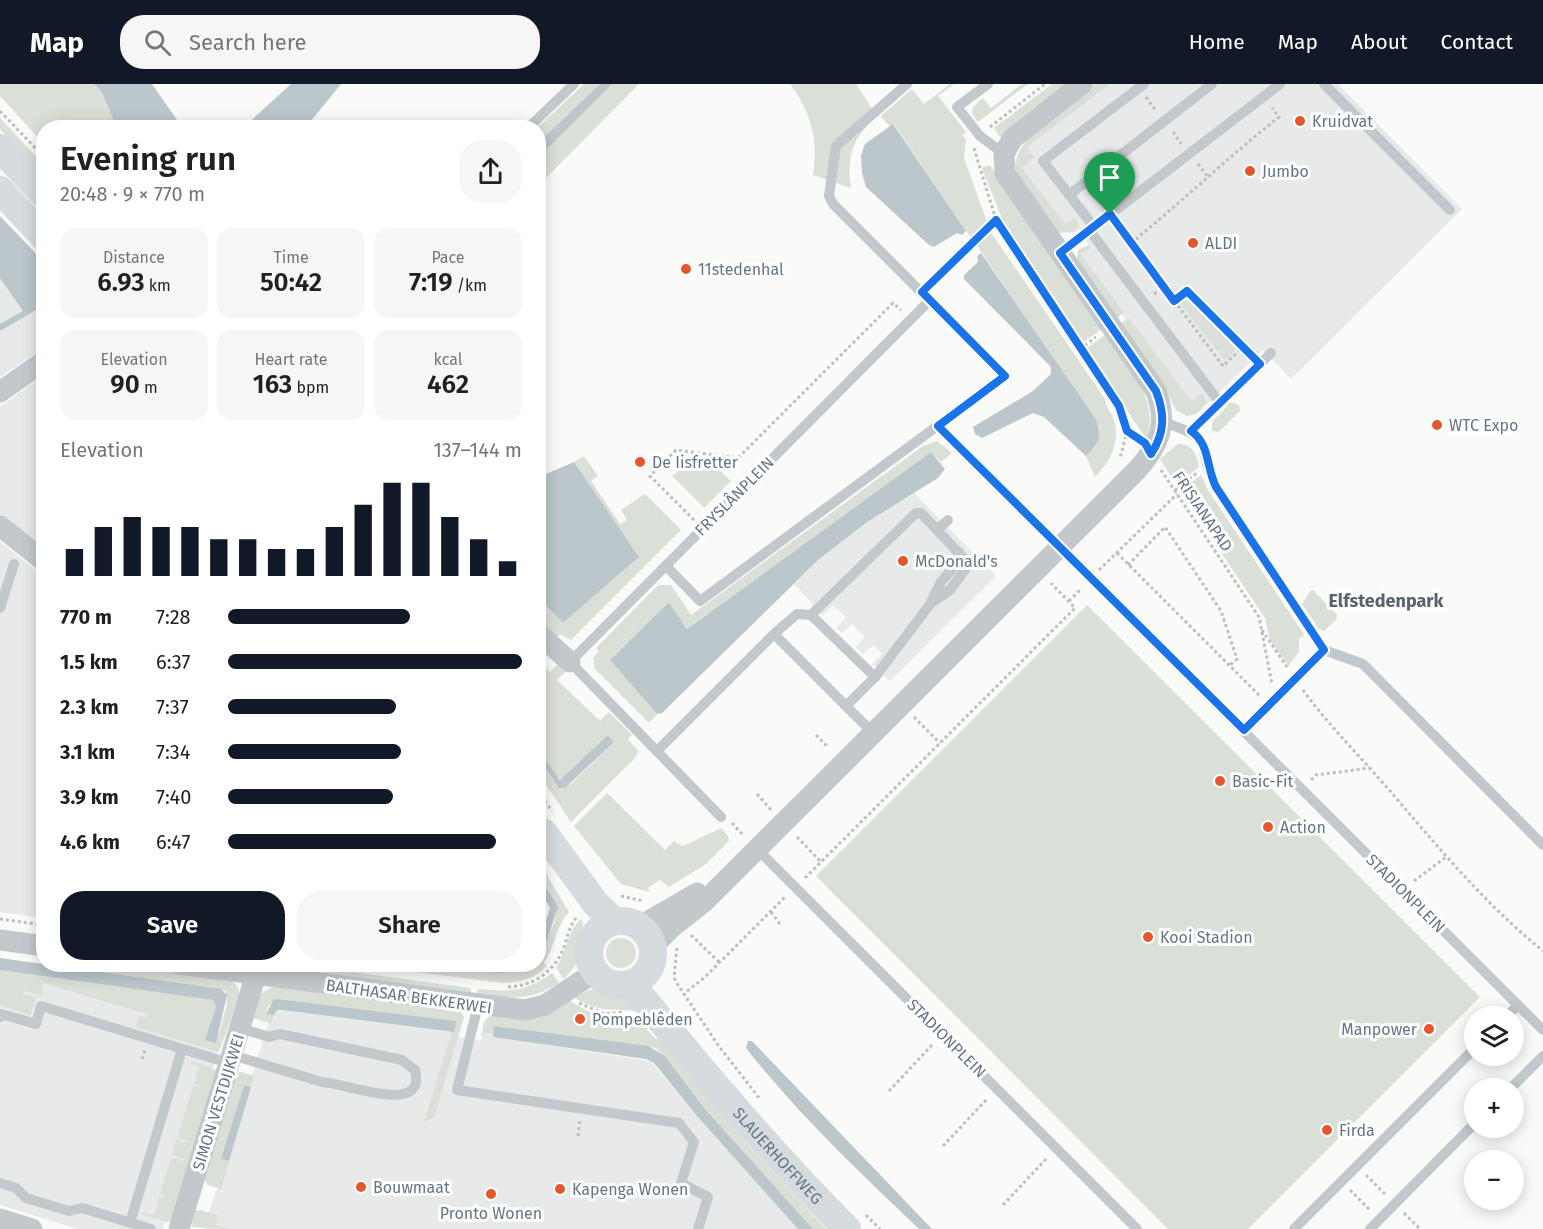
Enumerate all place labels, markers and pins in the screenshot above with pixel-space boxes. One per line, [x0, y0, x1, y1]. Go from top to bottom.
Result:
place label: Kruidvat [1312, 112, 1373, 131]
marker: Kruidvat [1293, 114, 1307, 128]
pin [1084, 152, 1135, 214]
place label: Jumbo [1262, 162, 1309, 181]
marker: Jumbo [1243, 164, 1257, 178]
place label: ALDI [1205, 234, 1237, 253]
marker: ALDI [1186, 236, 1200, 250]
place label: 11stedenhal [698, 260, 784, 279]
marker: 11stedenhal [679, 262, 693, 276]
place label: WTC Expo [1449, 416, 1518, 435]
marker: WTC Expo [1430, 418, 1444, 432]
place label: De Iisfretter [652, 453, 739, 472]
marker: De Iisfretter [633, 455, 647, 469]
place label: McDonald's [915, 552, 998, 571]
marker: McDonald's [896, 554, 910, 568]
place label: Basic-Fit [1232, 772, 1293, 791]
marker: Basic-Fit [1213, 774, 1227, 788]
place label: Action [1280, 818, 1326, 837]
marker: Action [1261, 820, 1275, 834]
place label: Kooi Stadion [1160, 928, 1253, 947]
marker: Kooi Stadion [1141, 930, 1155, 944]
place label: Pompeblêden [592, 1010, 693, 1029]
marker: Pompeblêden [573, 1012, 587, 1026]
place label: Manpower [1341, 1020, 1418, 1039]
marker: Manpower [1422, 1022, 1436, 1036]
place label: Firda [1339, 1121, 1375, 1140]
marker: Firda [1320, 1123, 1334, 1137]
place label: Bouwmaat [373, 1178, 450, 1197]
marker: Bouwmaat [354, 1180, 368, 1194]
place label: Kapenga Wonen [572, 1180, 688, 1199]
marker: Kapenga Wonen [553, 1182, 567, 1196]
marker: Pronto Wonen [484, 1187, 498, 1201]
place label: Pronto Wonen [440, 1204, 542, 1223]

